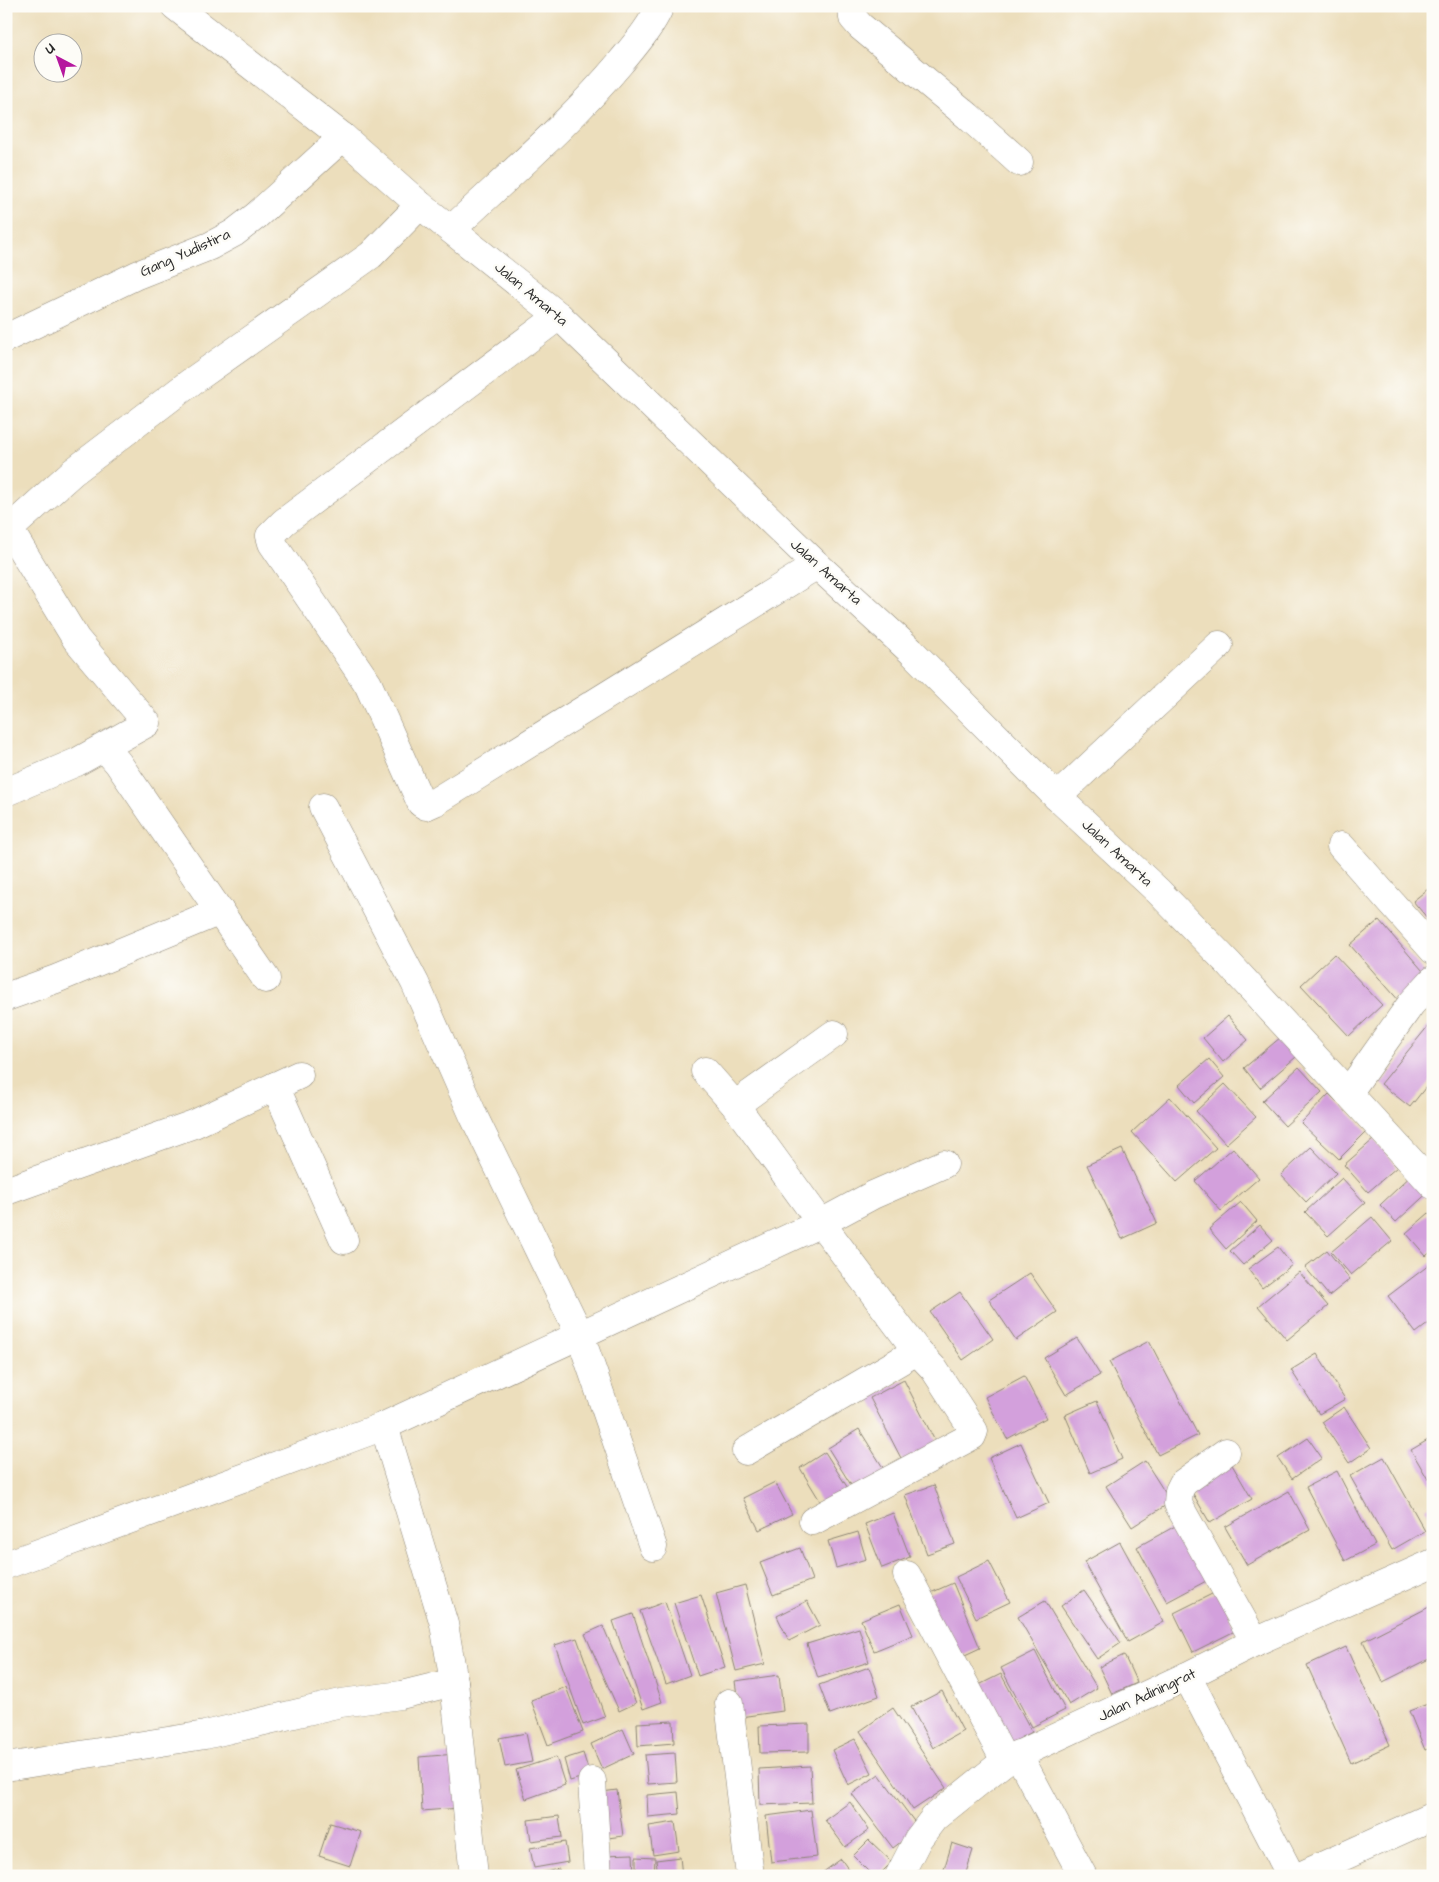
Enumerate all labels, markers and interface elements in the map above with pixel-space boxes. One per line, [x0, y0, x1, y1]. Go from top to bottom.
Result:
north arrow [32, 32, 82, 82]
text: U [41, 39, 60, 59]
street label: Gang Yudistira [137, 224, 234, 283]
street label: Jalan Amarta [490, 257, 572, 331]
street label: Jalan Amarta [786, 534, 867, 610]
street label: Jalan Amarta [1077, 815, 1157, 892]
street label: Jalan Adiningrat [1095, 1663, 1200, 1728]

